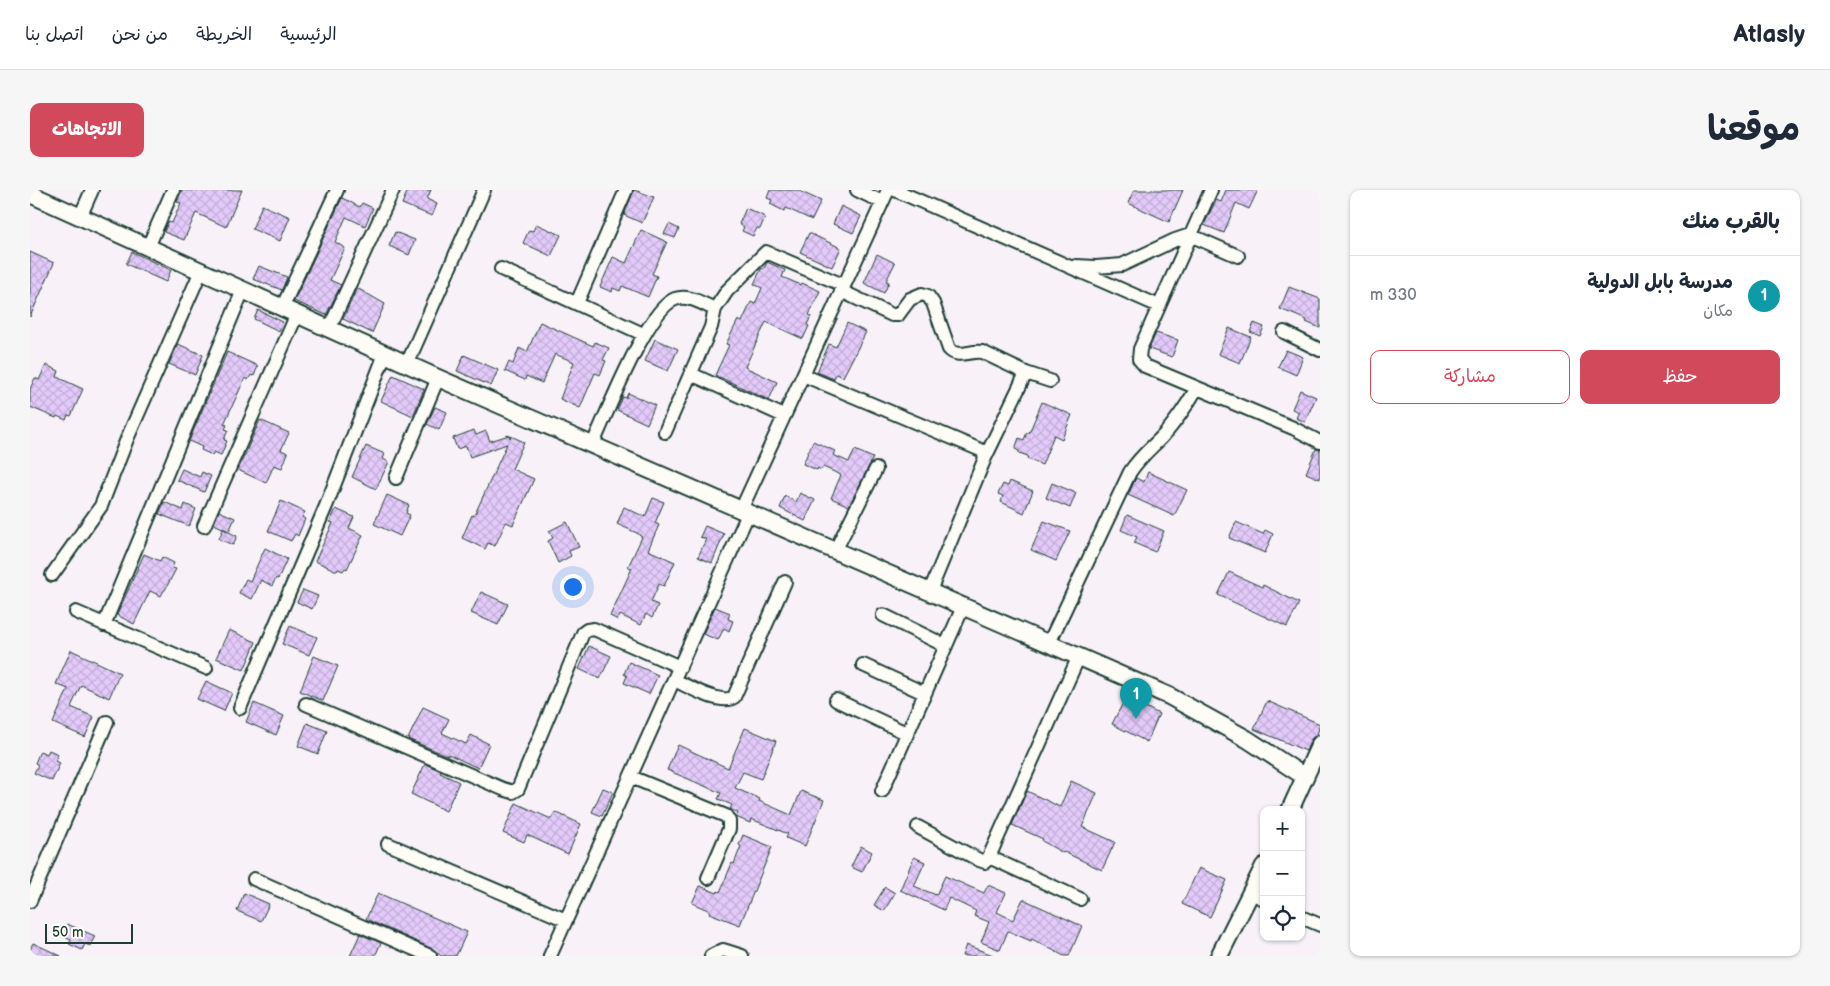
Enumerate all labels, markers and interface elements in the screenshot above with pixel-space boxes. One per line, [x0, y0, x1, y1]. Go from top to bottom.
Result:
text: Atlasly [1734, 20, 1805, 49]
text: اتصل بنا [25, 24, 84, 45]
text: من نحن [112, 24, 168, 45]
text: الخريطة [196, 24, 252, 45]
text: الرئيسية [280, 24, 337, 45]
button: الاتجاهات [30, 103, 144, 157]
text: موقعنا [1707, 108, 1800, 151]
text: بالقرب منك [1682, 209, 1780, 234]
text: مدرسة بابل الدولية [1587, 271, 1733, 294]
text: 330 m [1370, 286, 1417, 305]
text: 1 [1761, 286, 1767, 305]
text: مكان [1703, 302, 1733, 321]
button: مشاركة [1370, 350, 1570, 404]
button: حفظ [1580, 350, 1780, 404]
your location [560, 574, 586, 600]
pin: 1 [1120, 678, 1152, 719]
map controls [1260, 806, 1305, 941]
button: + [1260, 806, 1305, 851]
button: − [1260, 851, 1305, 896]
button: locate [1260, 896, 1305, 941]
scale bar [45, 921, 132, 944]
text: 50 m [52, 924, 84, 941]

